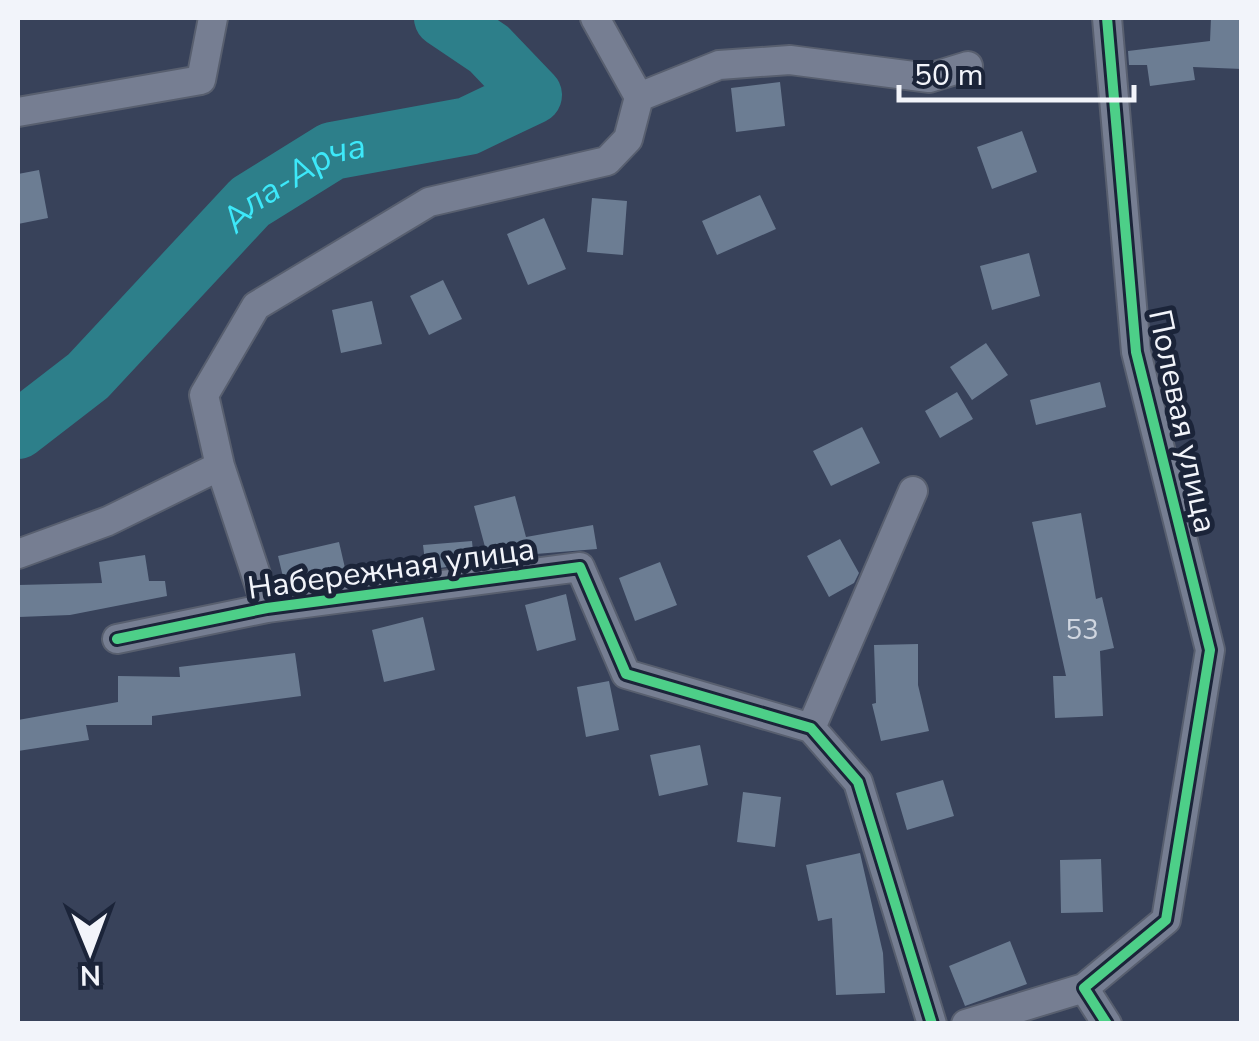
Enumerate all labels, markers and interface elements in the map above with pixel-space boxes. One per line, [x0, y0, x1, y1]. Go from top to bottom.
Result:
scale bar [899, 40, 1134, 102]
text: 50 m [914, 55, 983, 96]
water label: Ала-Арча [210, 122, 370, 243]
street label: Полевая улица [1138, 306, 1227, 537]
street label: Набережная улица [245, 527, 537, 610]
house number: 53 [1065, 611, 1099, 649]
north arrow [40, 901, 140, 1001]
text: N [80, 956, 101, 994]

